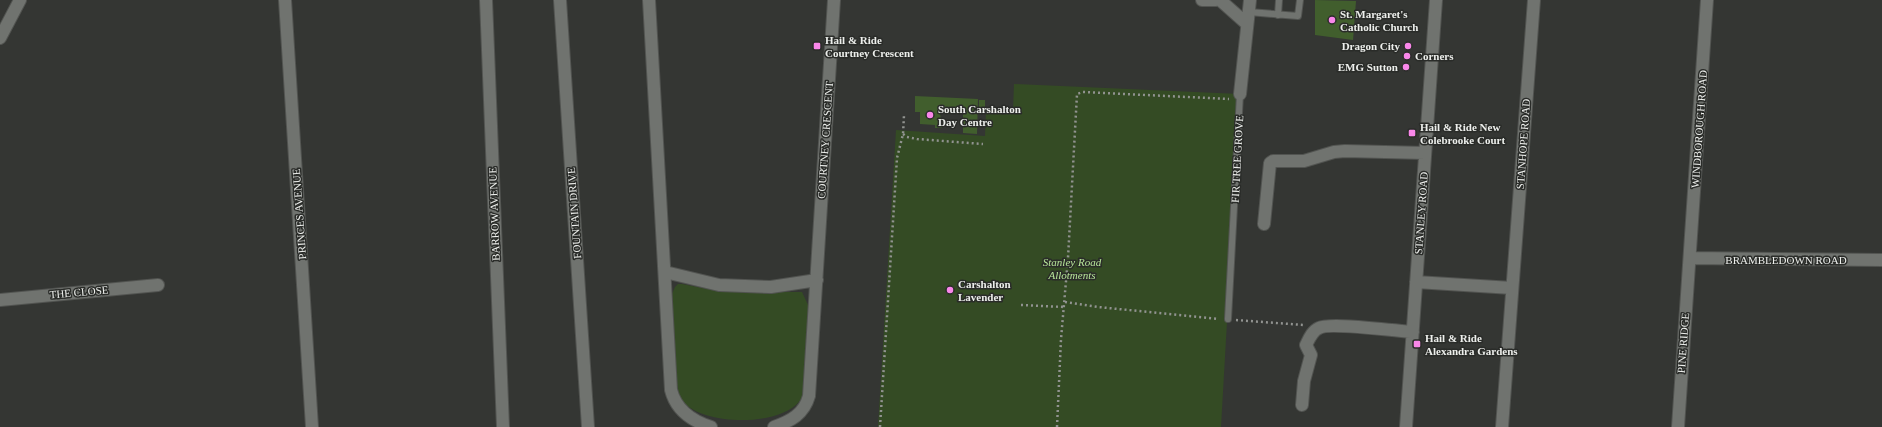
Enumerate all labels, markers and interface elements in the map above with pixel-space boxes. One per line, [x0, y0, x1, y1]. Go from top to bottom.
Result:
place label: St. Margaret's Catholic Church [1340, 8, 1418, 33]
marker: St. Margaret's Catholic Church [1327, 15, 1337, 25]
place label: Hail & Ride Courtney Crescent [825, 34, 914, 59]
place label: Dragon City [1342, 40, 1400, 52]
marker: Hail & Ride Courtney Crescent [812, 41, 822, 51]
marker: Dragon City [1403, 41, 1413, 51]
place label: Corners [1415, 50, 1454, 62]
marker: Corners [1402, 51, 1412, 61]
place label: EMG Sutton [1338, 61, 1398, 73]
marker: EMG Sutton [1401, 62, 1411, 72]
street label: WINDBOROUGH ROAD [1689, 70, 1709, 188]
street label: COURTNEY CRESCENT [815, 81, 835, 199]
street label: STANHOPE ROAD [1514, 98, 1532, 190]
place label: South Carshalton Day Centre [938, 103, 1021, 128]
marker: South Carshalton Day Centre [925, 110, 935, 120]
street label: FIR TREE GROVE [1229, 115, 1245, 203]
place label: Hail & Ride New Colebrooke Court [1420, 121, 1505, 146]
marker: Hail & Ride New Colebrooke Court [1407, 128, 1417, 138]
street label: BARROW AVENUE [486, 167, 502, 261]
street label: FOUNTAIN DRIVE [565, 167, 583, 259]
street label: PRINCES AVENUE [290, 168, 308, 260]
street label: STANLEY ROAD [1412, 171, 1430, 255]
street label: BRAMBLEDOWN ROAD [1725, 254, 1847, 266]
park label: Stanley Road Allotments [1043, 256, 1102, 281]
place label: Carshalton Lavender [958, 278, 1011, 303]
street label: THE CLOSE [49, 283, 109, 301]
marker: Carshalton Lavender [945, 285, 955, 295]
street label: PINE RIDGE [1675, 312, 1691, 374]
place label: Hail & Ride Alexandra Gardens [1425, 332, 1518, 357]
marker: Hail & Ride Alexandra Gardens [1412, 339, 1422, 349]

